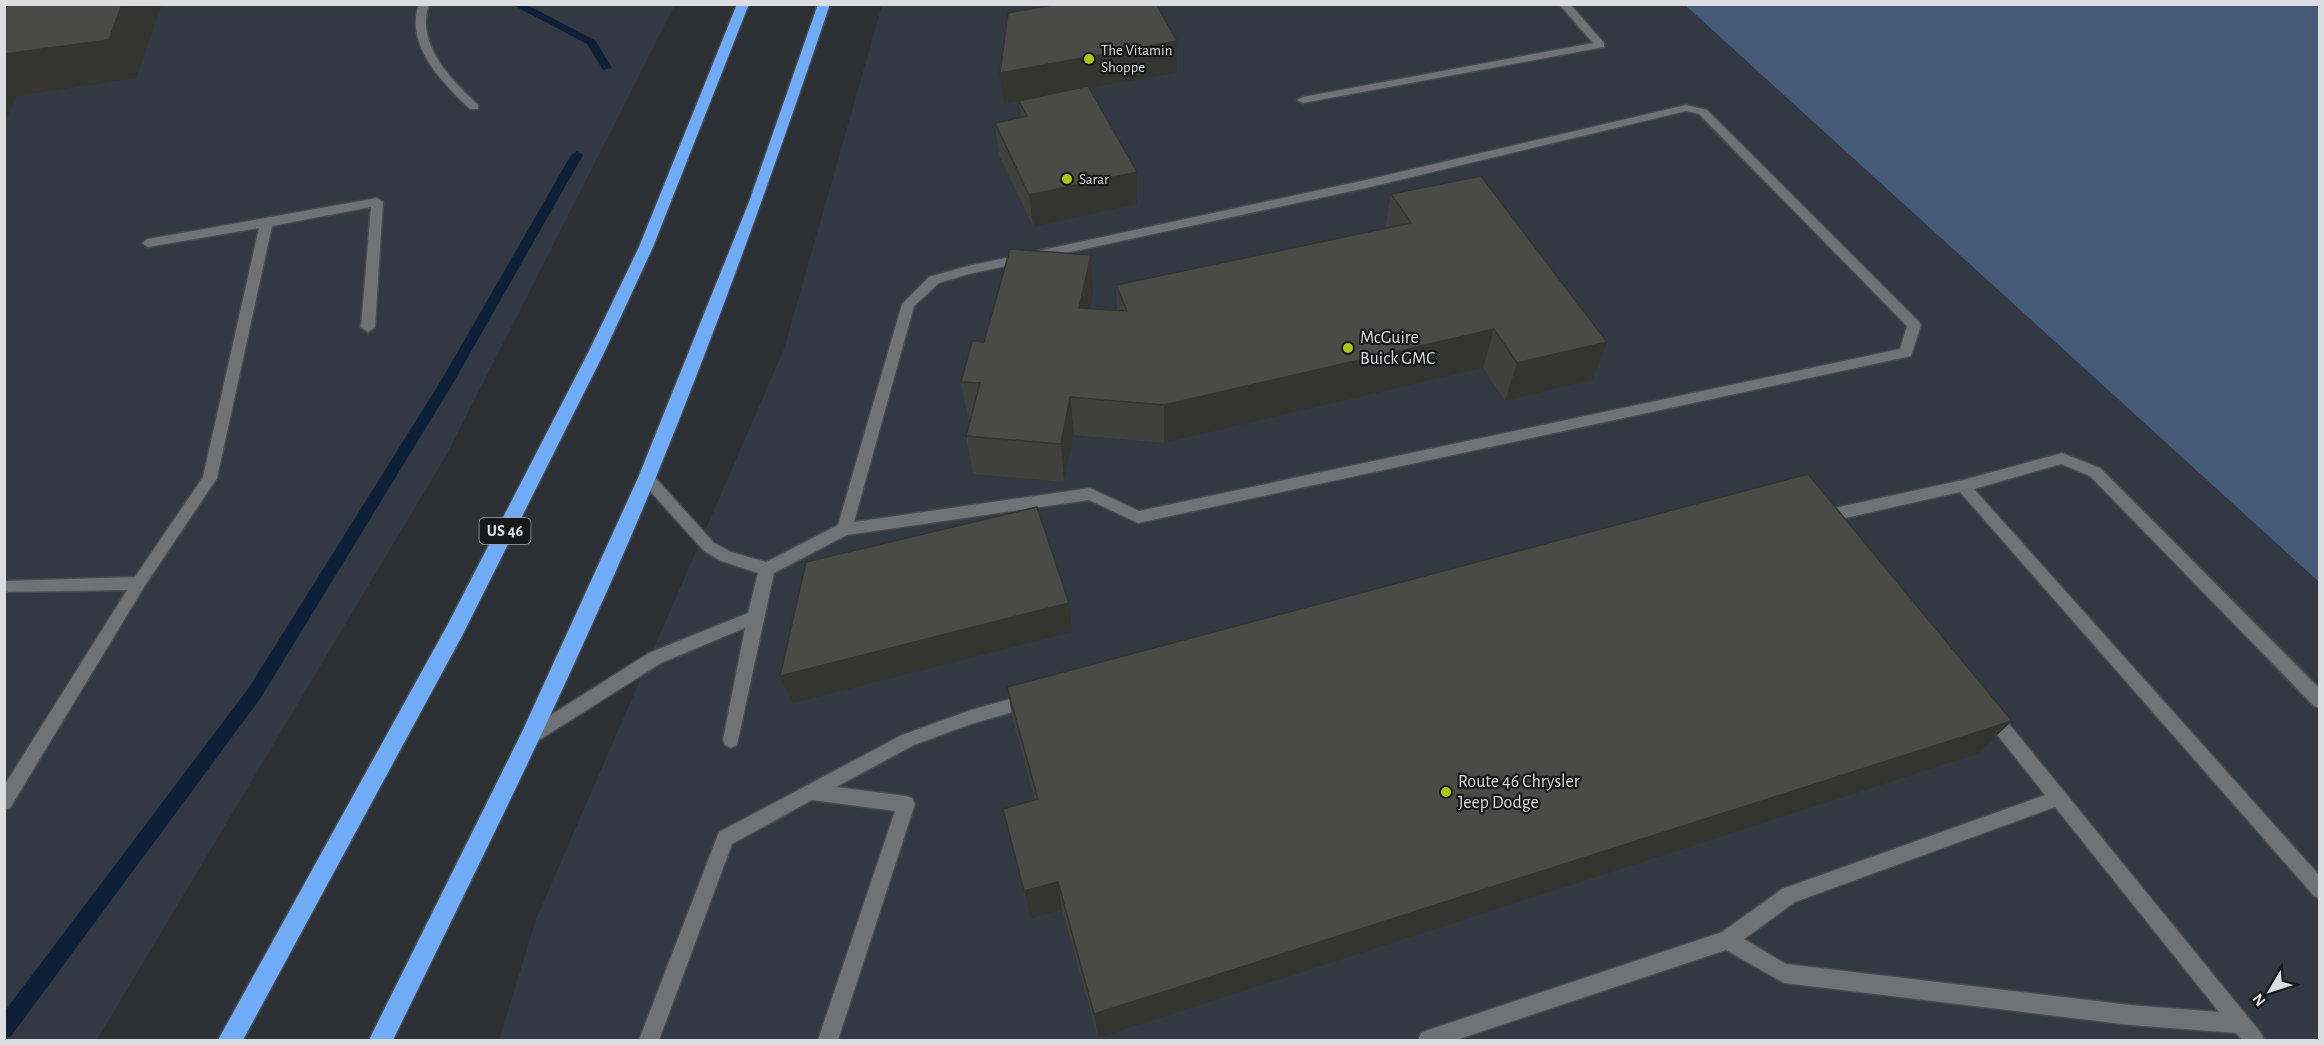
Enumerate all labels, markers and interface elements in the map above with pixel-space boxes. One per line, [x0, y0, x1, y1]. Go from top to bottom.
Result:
place label: The Vitamin Shoppe [1101, 43, 1172, 75]
marker: The Vitamin Shoppe [1082, 52, 1096, 66]
marker: Sarar [1060, 172, 1074, 186]
place label: Sarar [1079, 172, 1109, 187]
place label: McGuire Buick GMC [1360, 329, 1436, 368]
marker: McGuire Buick GMC [1341, 341, 1355, 355]
road number: US 46 [480, 518, 530, 544]
place label: Route 46 Chrysler Jeep Dodge [1458, 773, 1580, 812]
marker: Route 46 Chrysler Jeep Dodge [1439, 785, 1453, 799]
north arrow [2240, 961, 2300, 1021]
text: N [2249, 990, 2269, 1009]

